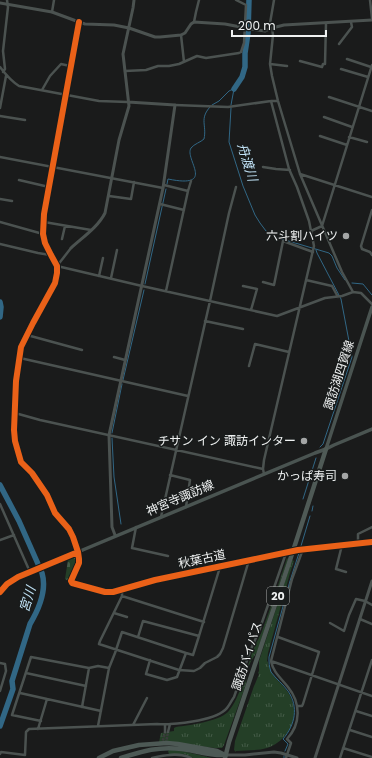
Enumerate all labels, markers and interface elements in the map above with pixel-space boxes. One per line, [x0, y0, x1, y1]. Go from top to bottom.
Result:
scale bar [232, 12, 326, 38]
text: 200 m [238, 17, 276, 34]
water label: 舟渡川 [233, 141, 263, 185]
place label: 六斗割ハイツ [266, 227, 338, 244]
marker: 六斗割ハイツ [341, 231, 351, 241]
street label: 諏訪湖四賀線 [319, 338, 358, 412]
place label: チサン イン 諏訪インター [158, 432, 296, 449]
marker: チサン イン 諏訪インター [299, 436, 309, 446]
place label: かっぱ寿司 [277, 467, 337, 484]
marker: かっぱ寿司 [340, 471, 350, 481]
street label: 神宮寺諏訪線 [143, 476, 216, 519]
street label: 秋葉古道 [177, 545, 227, 572]
water label: 宮川 [15, 582, 41, 614]
road number: 20 [267, 587, 289, 605]
street label: 諏訪バイパス [227, 619, 266, 693]

